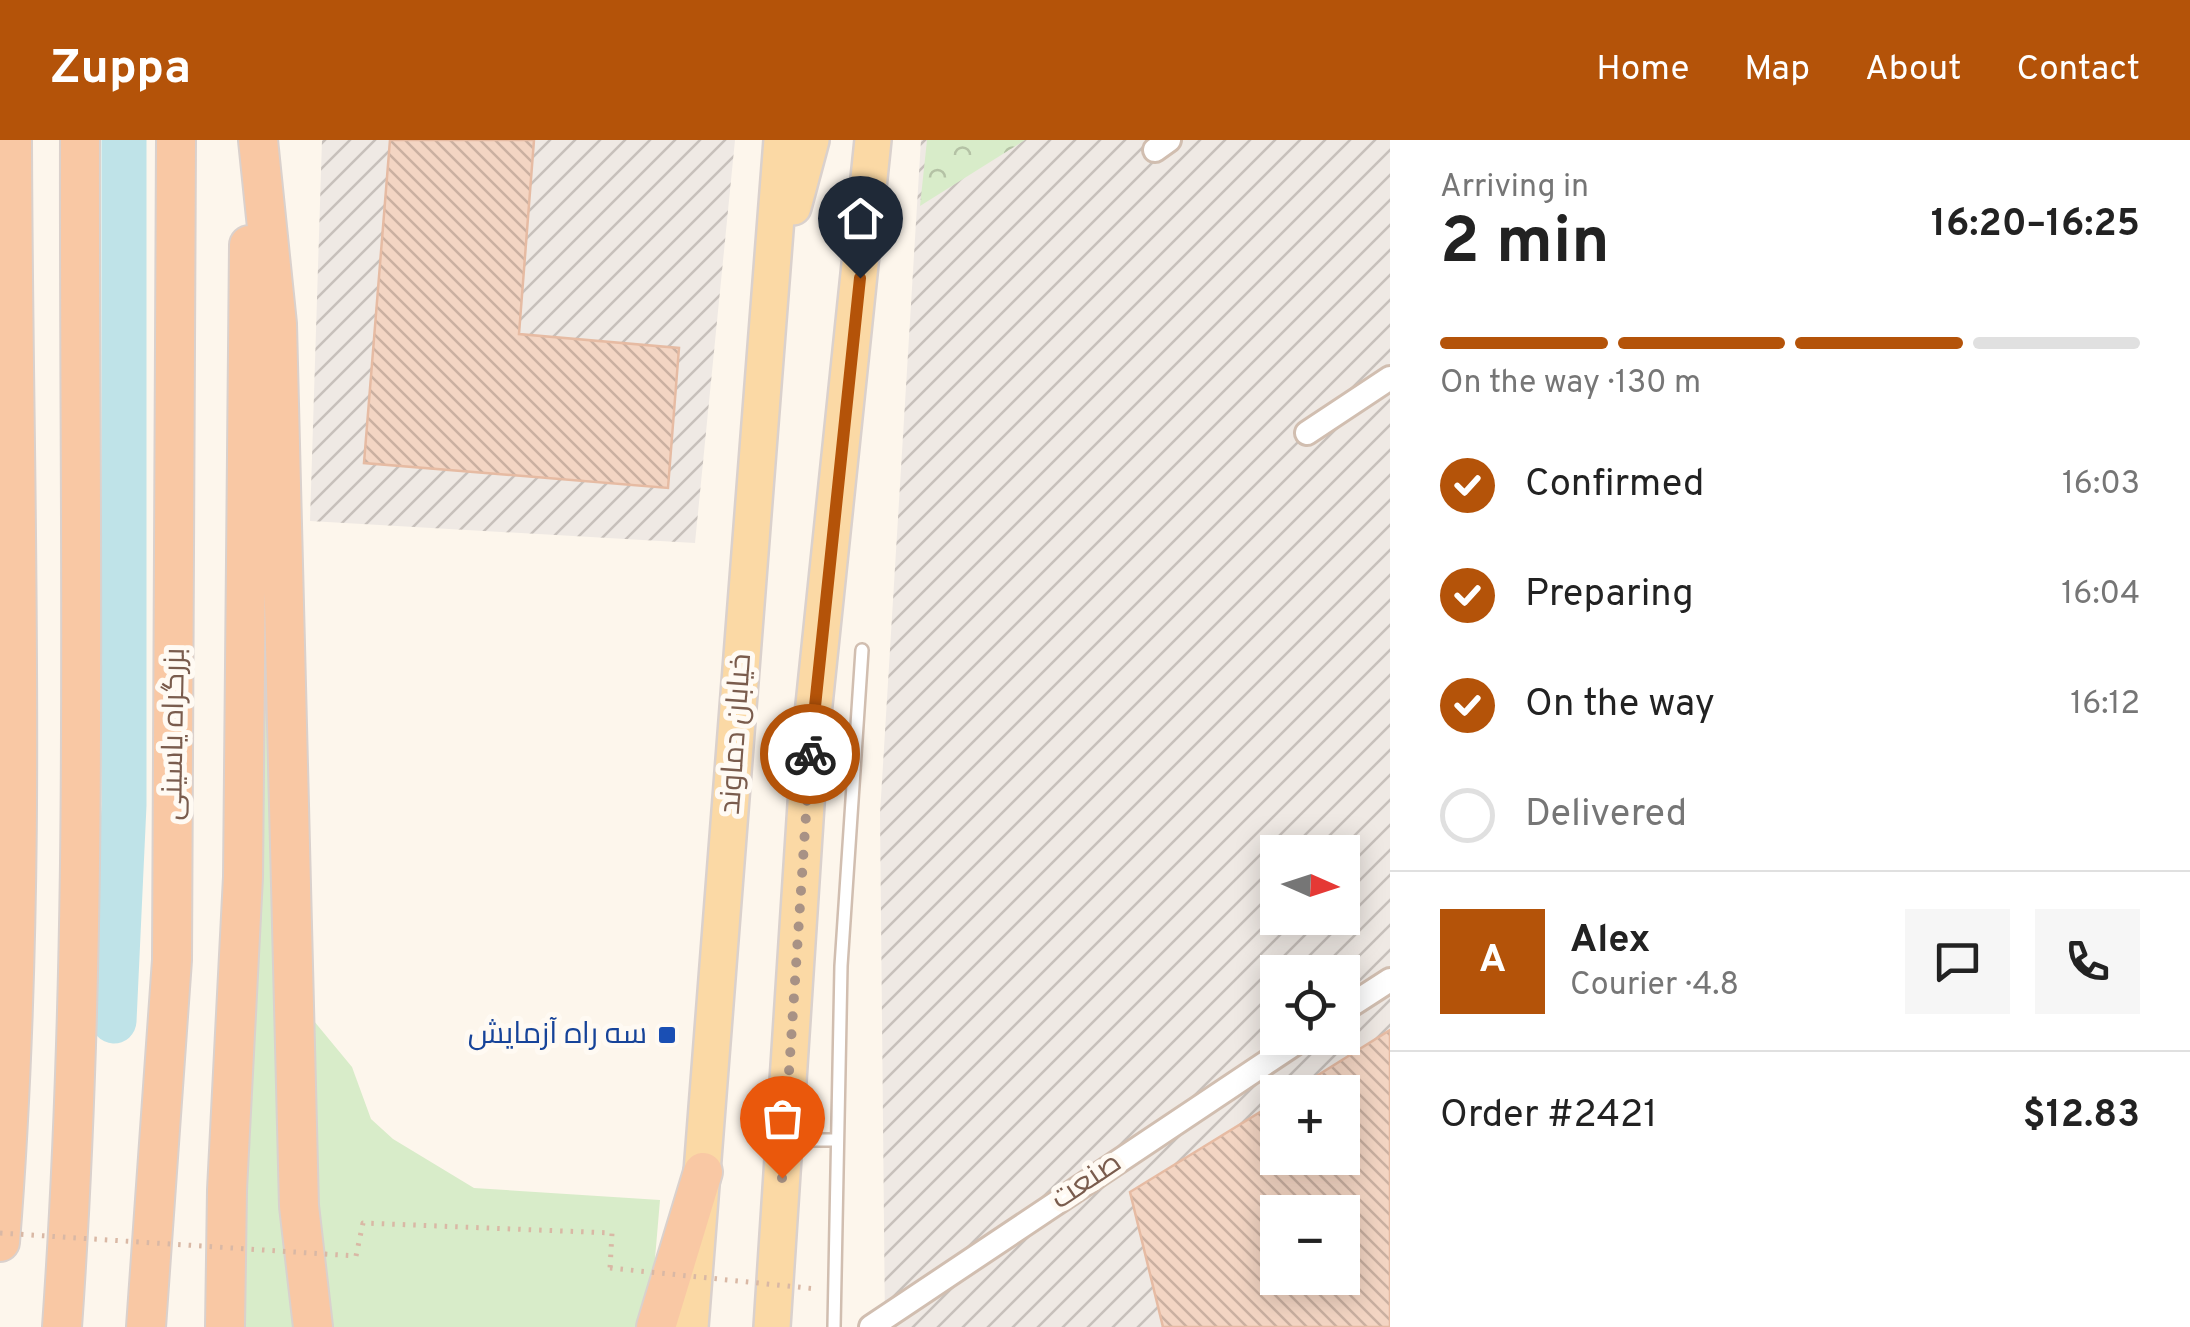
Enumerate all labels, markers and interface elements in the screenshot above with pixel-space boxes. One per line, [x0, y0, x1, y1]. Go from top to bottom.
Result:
text: Zuppa [50, 40, 191, 100]
text: Home [1596, 48, 1689, 92]
text: Map [1744, 48, 1810, 92]
text: About [1865, 48, 1961, 92]
text: Contact [2016, 48, 2140, 92]
text: Arriving in [1440, 168, 1589, 208]
pin [818, 176, 903, 279]
icon: home [833, 191, 888, 246]
text: 16:20–16:25 [1931, 201, 2140, 250]
text: 2 min [1440, 204, 1610, 286]
text: On the way · 130 m [1440, 364, 1701, 404]
icon: check [1440, 458, 1495, 513]
text: Confirmed [1525, 461, 1704, 510]
text: 16:03 [2062, 465, 2140, 505]
icon: check [1440, 568, 1495, 623]
text: Preparing [1525, 571, 1694, 620]
text: 16:04 [2061, 575, 2140, 615]
street label: بزرگراه یاسینی [155, 647, 195, 821]
street label: خیابان دماوند [713, 652, 761, 816]
icon: check [1440, 678, 1495, 733]
text: On the way [1525, 681, 1715, 730]
text: 16:12 [2070, 685, 2140, 725]
courier [760, 704, 860, 804]
icon: bike [783, 727, 838, 782]
text: Delivered [1525, 791, 1687, 840]
north arrow [1260, 835, 1360, 935]
map controls [1260, 835, 1360, 1295]
button: chat [1905, 909, 2010, 1014]
button: phone [2035, 909, 2140, 1014]
text: Alex [1570, 917, 1650, 966]
text: A [1479, 937, 1506, 986]
button: locate [1260, 955, 1360, 1055]
text: Courier · 4.8 [1570, 966, 1739, 1006]
place label: سه راه آزمایش [468, 1017, 647, 1054]
marker: سه راه آزمایش [656, 1024, 678, 1046]
button: + [1260, 1075, 1360, 1175]
pin [740, 1076, 825, 1179]
icon: bag [755, 1091, 810, 1146]
text: Order #2421 [1440, 1092, 1657, 1141]
text: $12.83 [2023, 1092, 2140, 1141]
street label: صنعت [1045, 1145, 1129, 1219]
button: − [1260, 1195, 1360, 1295]

